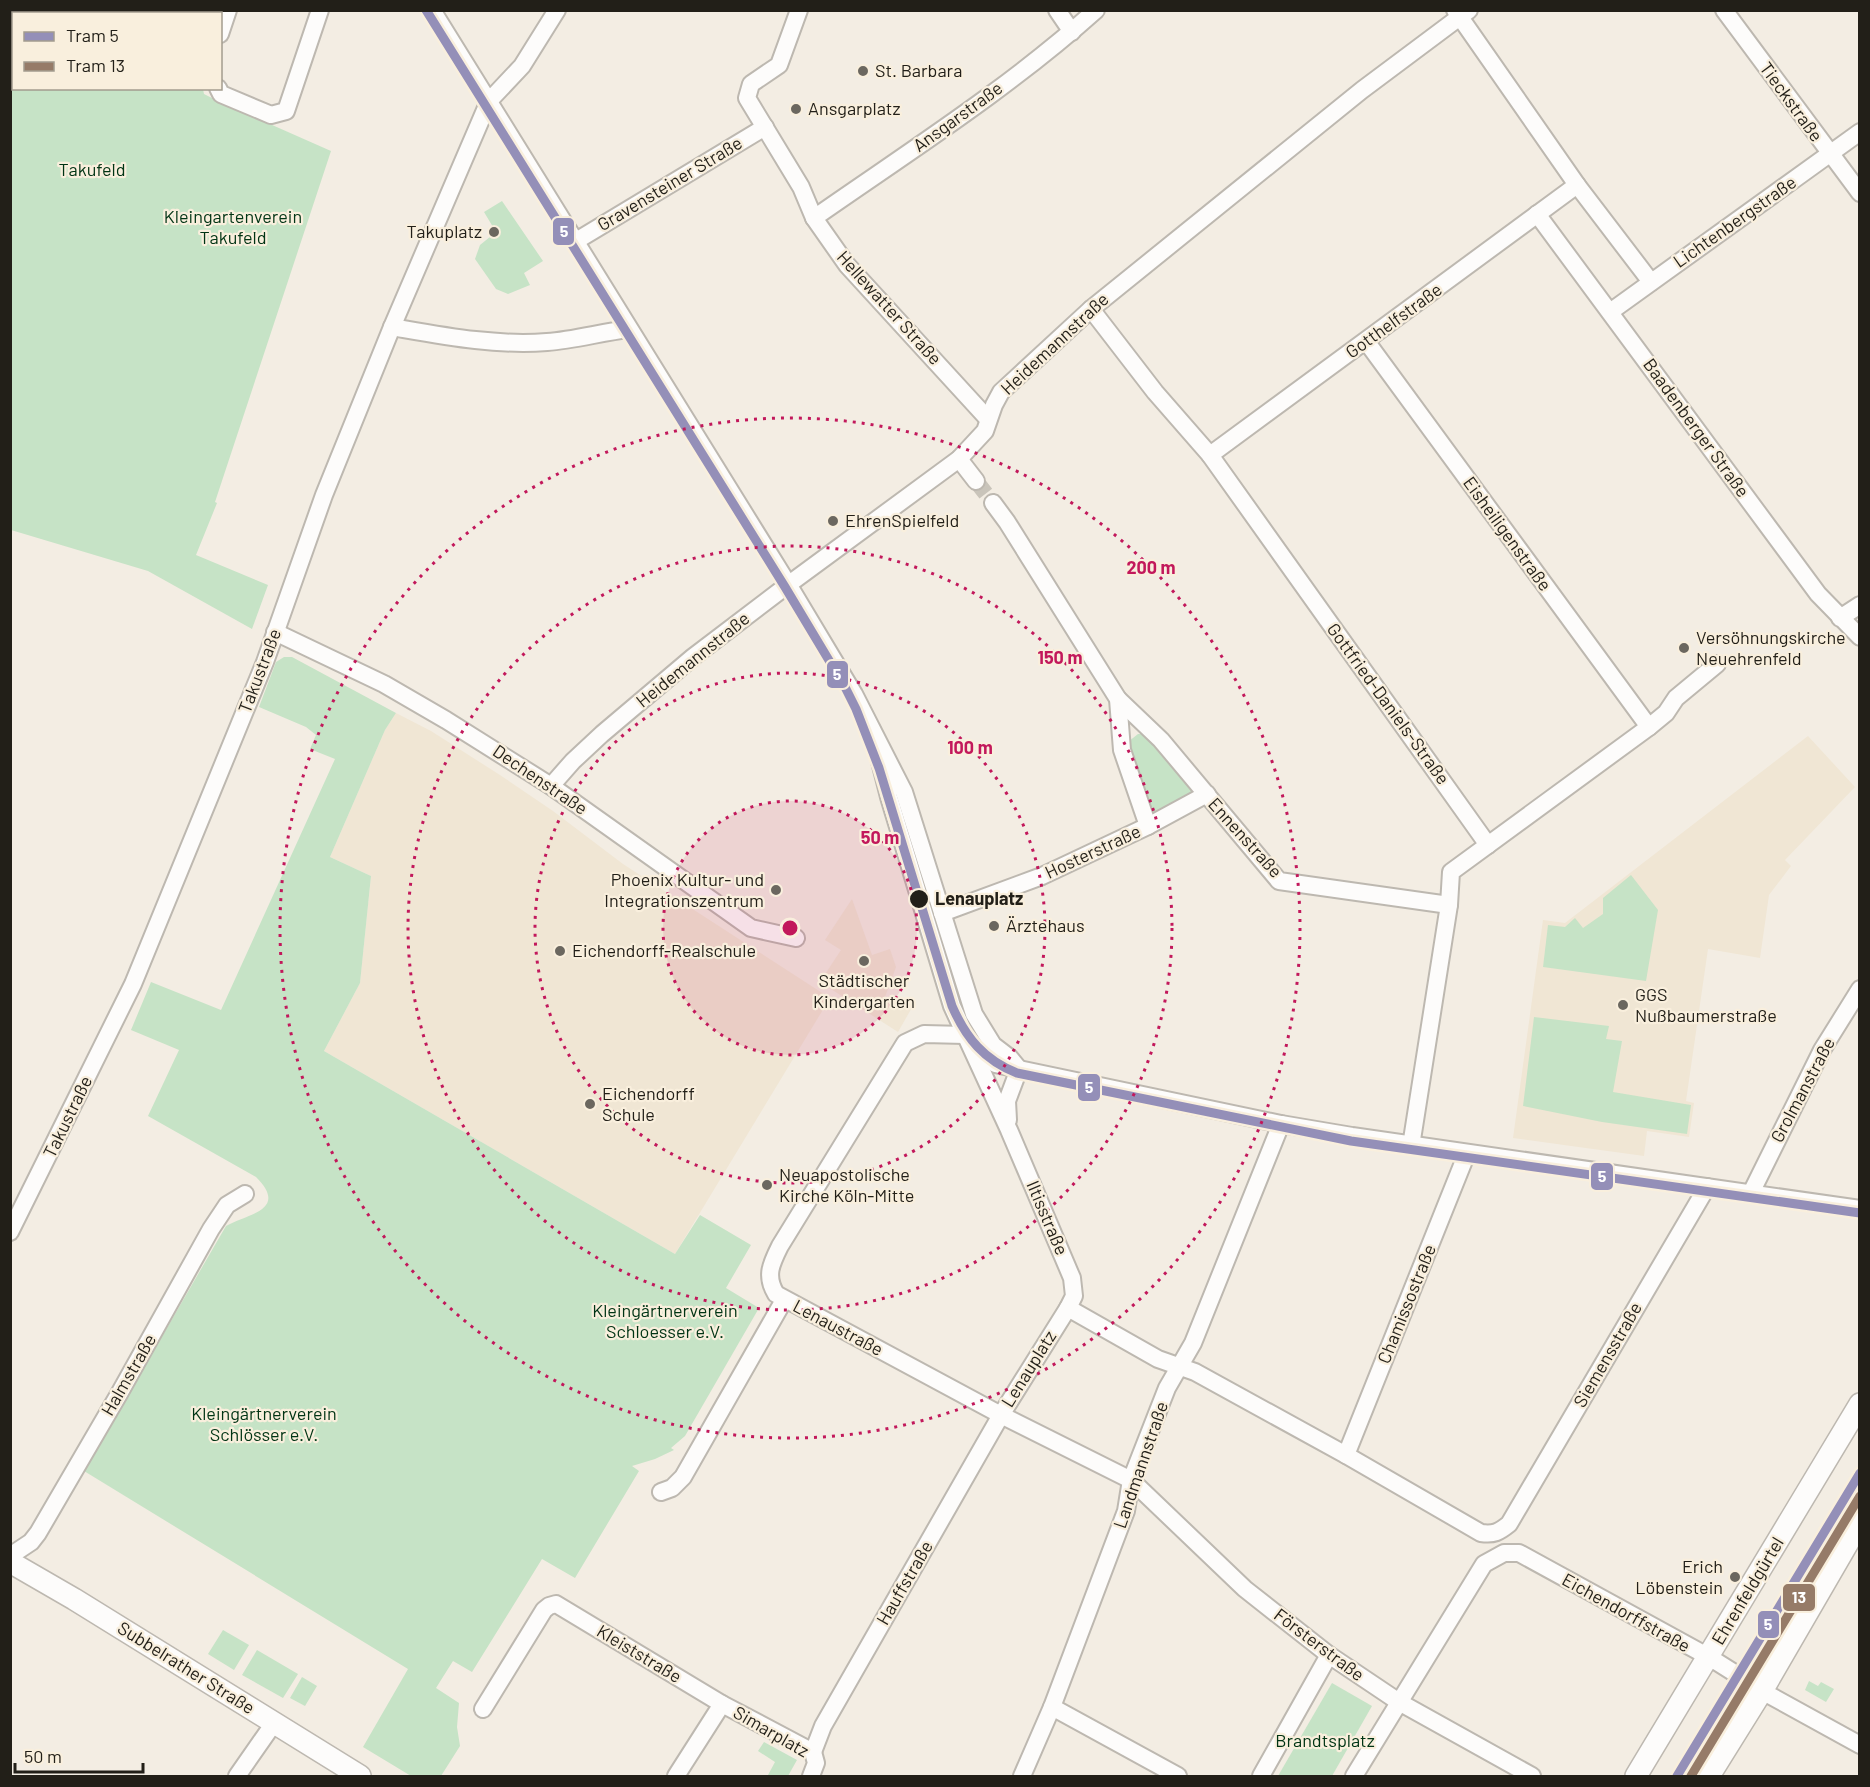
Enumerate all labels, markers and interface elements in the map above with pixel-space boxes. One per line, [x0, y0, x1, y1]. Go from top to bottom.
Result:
legend [12, 12, 222, 90]
text: Tram 5 [66, 24, 119, 46]
text: Tram 13 [66, 54, 125, 76]
street label: Tieckstraße [1756, 57, 1828, 146]
place label: St. Barbara [875, 59, 962, 81]
marker: St. Barbara [856, 64, 870, 78]
street label: Ansgarstraße [908, 76, 1006, 156]
place label: Ansgarplatz [808, 97, 900, 119]
marker: Ansgarplatz [789, 102, 803, 116]
street label: Gravensteiner Straße [593, 131, 746, 235]
park label: Takufeld [59, 158, 125, 180]
street label: Lichtenbergstraße [1669, 171, 1800, 272]
park label: Kleingartenverein Takufeld [164, 205, 302, 248]
line badge: 5 [552, 217, 575, 246]
place label: Takuplatz [406, 220, 482, 242]
text: 5 [560, 221, 569, 240]
marker: Takuplatz [487, 225, 501, 239]
street label: Hellewatter Straße [833, 246, 947, 369]
street label: Gotthelfstraße [1341, 278, 1446, 363]
street label: Heidemannstraße [996, 288, 1113, 399]
street label: Baadenberger Straße [1639, 354, 1755, 501]
street label: Eisheiligenstraße [1459, 472, 1557, 595]
place label: EhrenSpielfeld [845, 509, 959, 531]
marker: EhrenSpielfeld [826, 514, 840, 528]
text: 200 m [1126, 556, 1176, 578]
street label: Heidemannstraße [631, 607, 753, 712]
street label: Gottfried-Daniels-Straße [1323, 618, 1455, 788]
street label: Takustraße [233, 625, 285, 716]
place label: Versöhnungskirche Neuehrenfeld [1696, 626, 1846, 669]
marker: Versöhnungskirche Neuehrenfeld [1677, 641, 1691, 655]
text: 150 m [1038, 646, 1082, 668]
line badge: 5 [826, 660, 849, 689]
text: 5 [833, 664, 842, 683]
text: 100 m [947, 736, 993, 758]
street label: Dechenstraße [489, 739, 592, 819]
street label: Ennenstraße [1204, 793, 1287, 882]
street label: Hosterstraße [1041, 819, 1144, 883]
text: 50 m [861, 826, 899, 848]
place label: Phoenix Kultur- und Integrationszentrum [604, 868, 764, 911]
marker: Phoenix Kultur- und Integrationszentrum [769, 883, 783, 897]
place label: Lenauplatz [935, 887, 1023, 909]
marker: Lenauplatz [908, 888, 930, 910]
place label: Ärztehaus [1006, 914, 1085, 936]
centre of rings [780, 918, 800, 938]
marker: Ärztehaus [987, 919, 1001, 933]
place label: Eichendorff-Realschule [572, 939, 756, 961]
marker: Eichendorff-Realschule [553, 944, 567, 958]
marker: Städtischer Kindergarten [857, 954, 871, 968]
place label: Städtischer Kindergarten [813, 969, 915, 1012]
place label: GGS Nußbaumerstraße [1635, 983, 1777, 1026]
marker: GGS Nußbaumerstraße [1616, 998, 1630, 1012]
street label: Grolmanstraße [1765, 1033, 1839, 1146]
street label: Takustraße [38, 1072, 96, 1161]
line badge: 5 [1077, 1073, 1101, 1102]
text: 5 [1085, 1077, 1094, 1096]
place label: Eichendorff Schule [602, 1082, 695, 1125]
marker: Eichendorff Schule [583, 1097, 597, 1111]
line badge: 5 [1590, 1162, 1614, 1191]
place label: Neuapostolische Kirche Köln-Mitte [779, 1163, 914, 1206]
text: 5 [1598, 1166, 1607, 1185]
street label: Iltisstraße [1022, 1177, 1073, 1258]
marker: Neuapostolische Kirche Köln-Mitte [760, 1178, 774, 1192]
street label: Chamissostraße [1372, 1241, 1440, 1366]
street label: Lenaustraße [790, 1294, 887, 1360]
street label: Siemensstraße [1568, 1298, 1646, 1411]
park label: Kleingärtnerverein Schloesser e.V. [592, 1299, 738, 1342]
street label: Lenauplatz [996, 1326, 1060, 1411]
street label: Halmstraße [96, 1330, 160, 1419]
street label: Landmannstraße [1108, 1398, 1172, 1531]
park label: Kleingärtnerverein Schlösser e.V. [191, 1402, 337, 1445]
street label: Ehrenfeldgürtel [1706, 1533, 1788, 1648]
street label: Hauffstraße [871, 1536, 937, 1629]
place label: Erich Löbenstein [1635, 1555, 1723, 1598]
street label: Eichendorffstraße [1559, 1568, 1694, 1656]
marker: Erich Löbenstein [1728, 1570, 1742, 1584]
line badge: 13 [1782, 1583, 1816, 1612]
text: 13 [1792, 1587, 1806, 1606]
street label: Försterstraße [1270, 1603, 1369, 1685]
line badge: 5 [1757, 1610, 1780, 1639]
text: 5 [1764, 1614, 1773, 1633]
street label: Subbelrather Straße [114, 1616, 259, 1718]
street label: Kleiststraße [593, 1619, 686, 1687]
street label: Simarplatz [730, 1701, 813, 1762]
park label: Brandtsplatz [1275, 1729, 1375, 1751]
scale bar [15, 1736, 142, 1774]
text: 50 m [24, 1745, 62, 1767]

